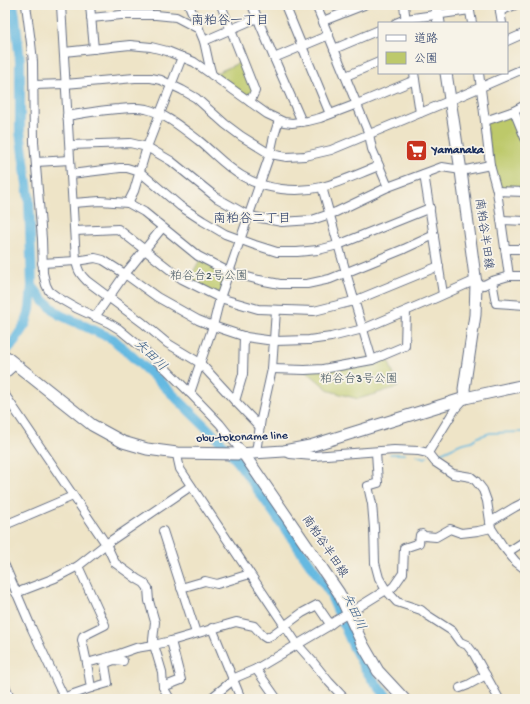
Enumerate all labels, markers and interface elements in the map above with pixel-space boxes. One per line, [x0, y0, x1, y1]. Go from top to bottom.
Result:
district label: 南粕谷一丁目 [191, 13, 269, 29]
legend [378, 22, 508, 74]
text: 道路 [414, 32, 438, 47]
text: 公園 [414, 52, 438, 67]
supermarket icon: Yamanaka [403, 138, 429, 164]
place label: Yamanaka [430, 144, 485, 158]
street label: 南粕谷半田線 [471, 197, 496, 271]
district label: 南粕谷二丁目 [213, 211, 291, 227]
park label: 粕谷台2号公園 [170, 269, 248, 284]
water label: 矢田川 [131, 336, 170, 375]
park label: 粕谷台3号公園 [320, 372, 398, 387]
street label: obu-tokoname line [196, 429, 289, 447]
street label: 南粕谷半田線 [298, 513, 351, 581]
water label: 矢田川 [338, 591, 369, 633]

